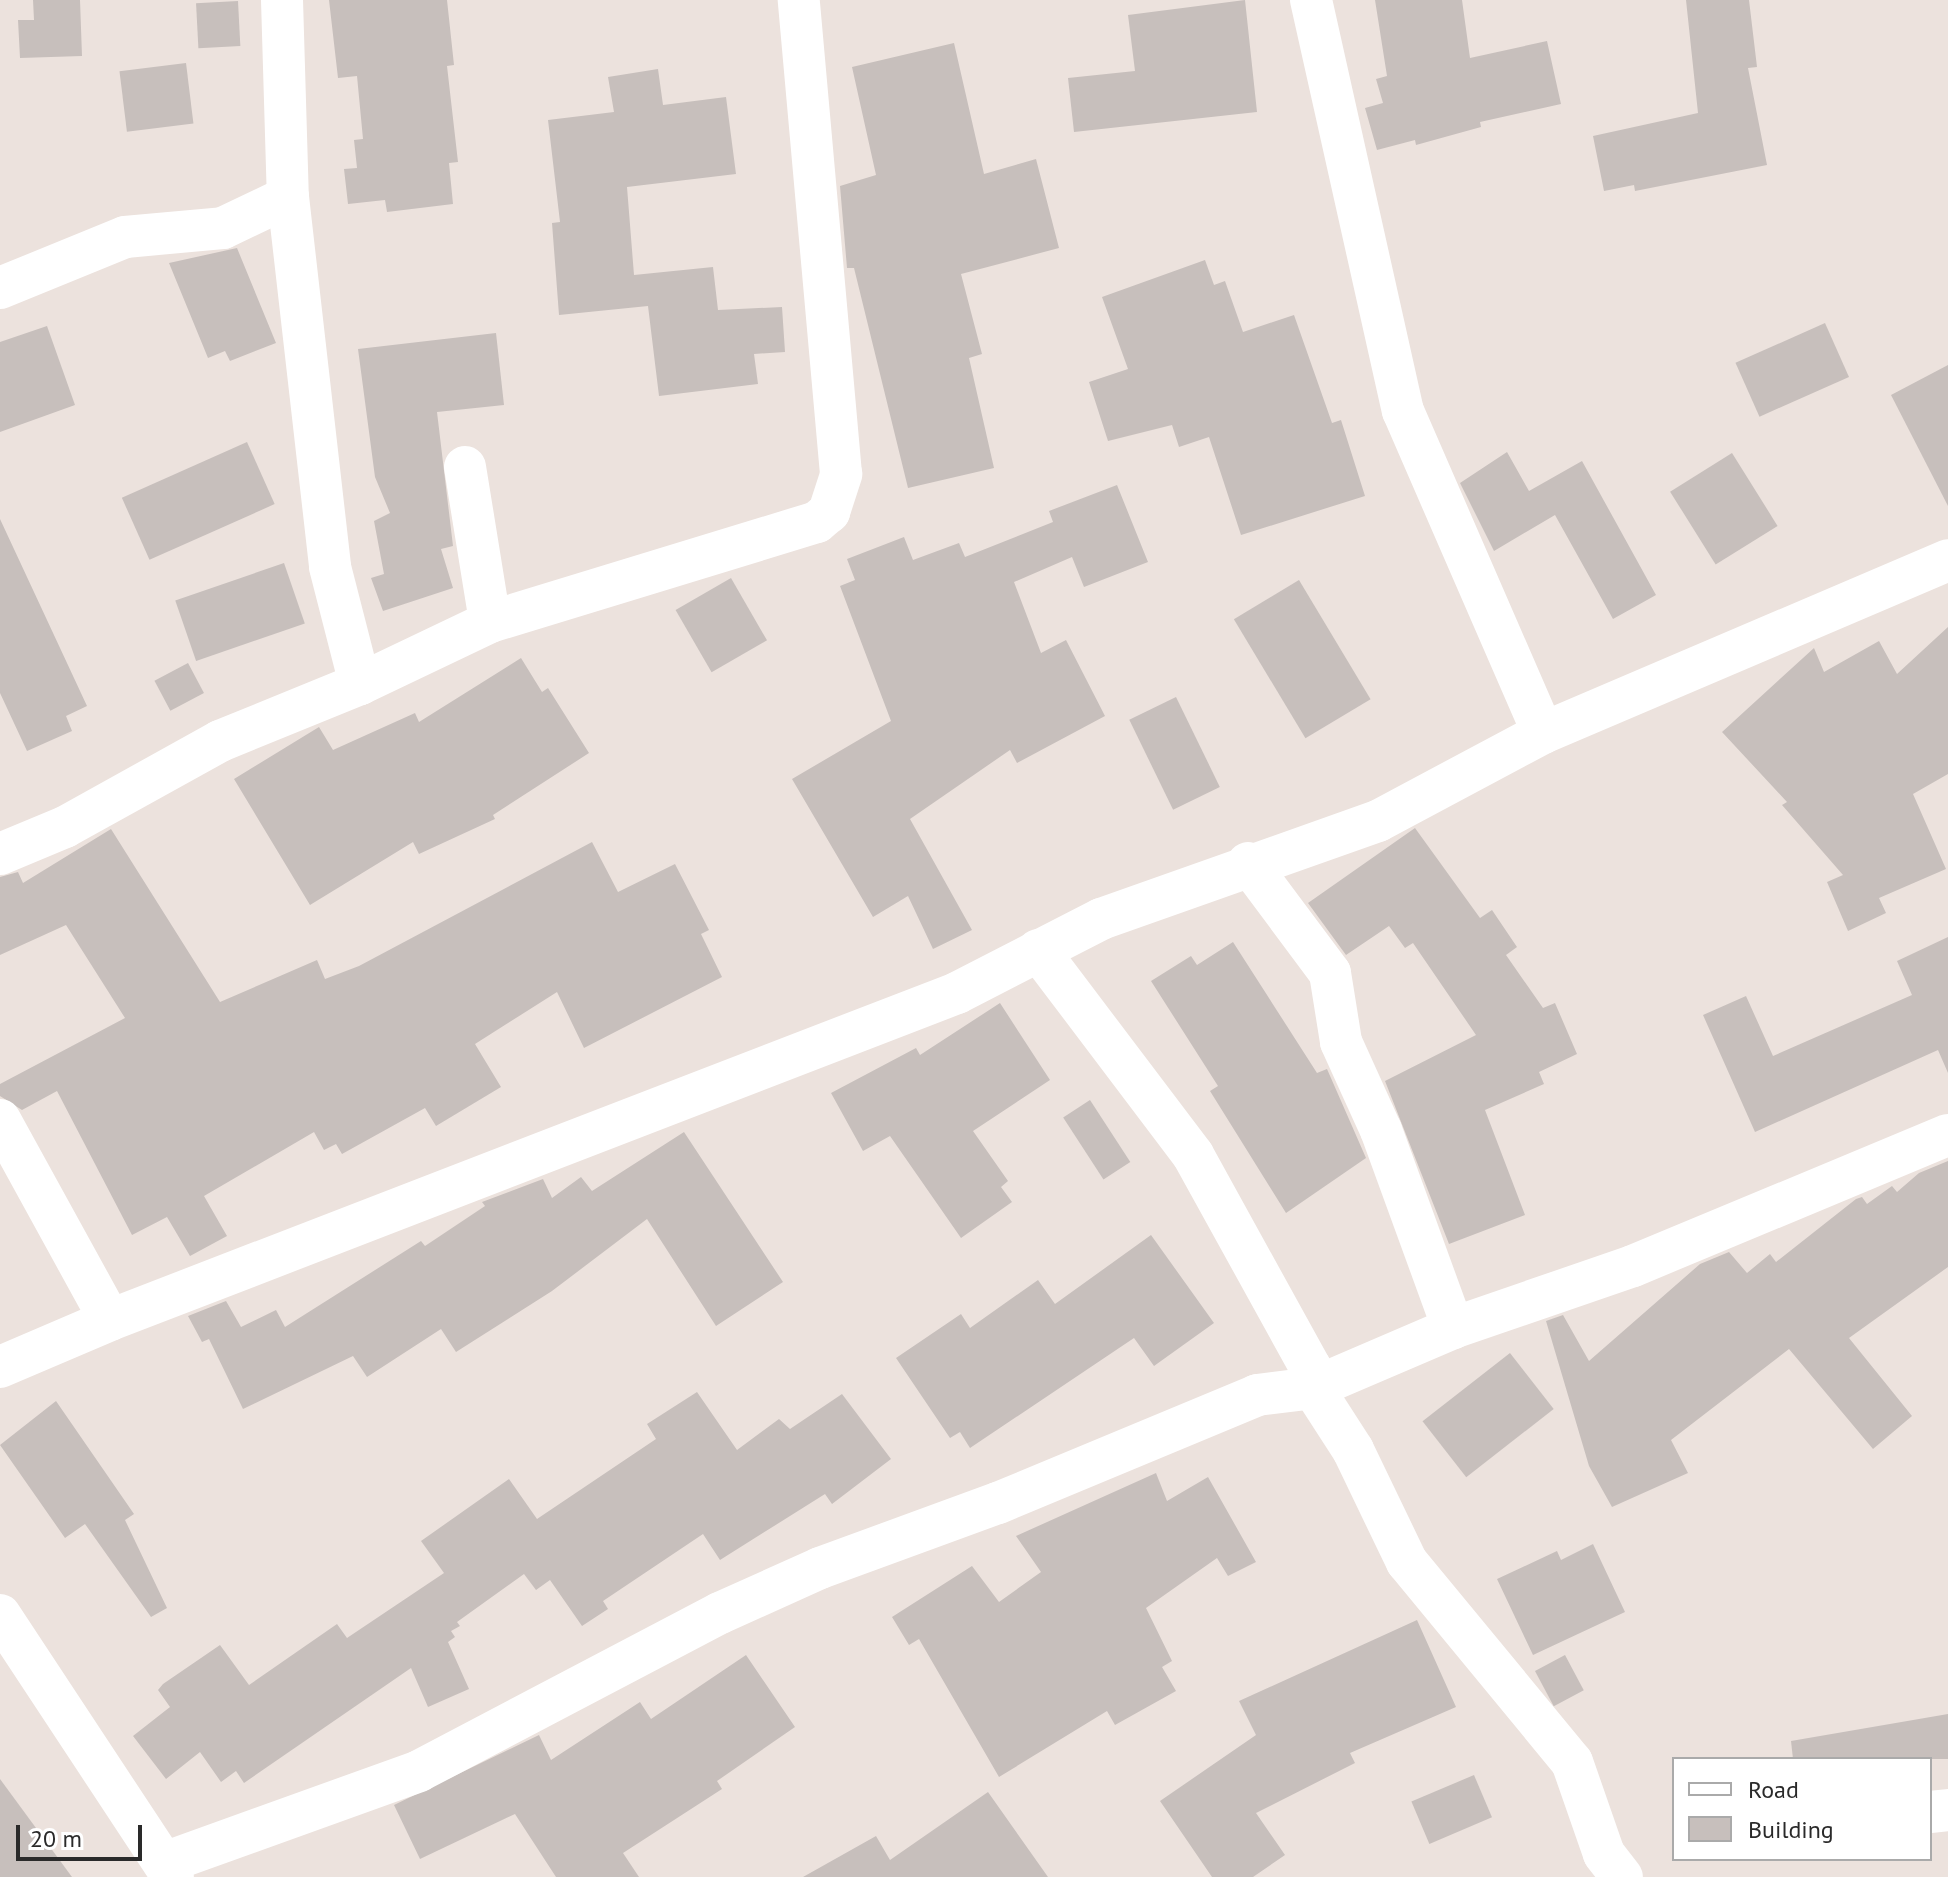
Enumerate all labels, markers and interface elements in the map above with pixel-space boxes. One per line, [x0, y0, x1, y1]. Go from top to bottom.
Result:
legend [1672, 1757, 1932, 1861]
text: Road [1748, 1774, 1799, 1805]
scale bar [20, 1809, 146, 1859]
text: Building [1748, 1814, 1834, 1845]
text: 20 m [30, 1823, 82, 1854]

